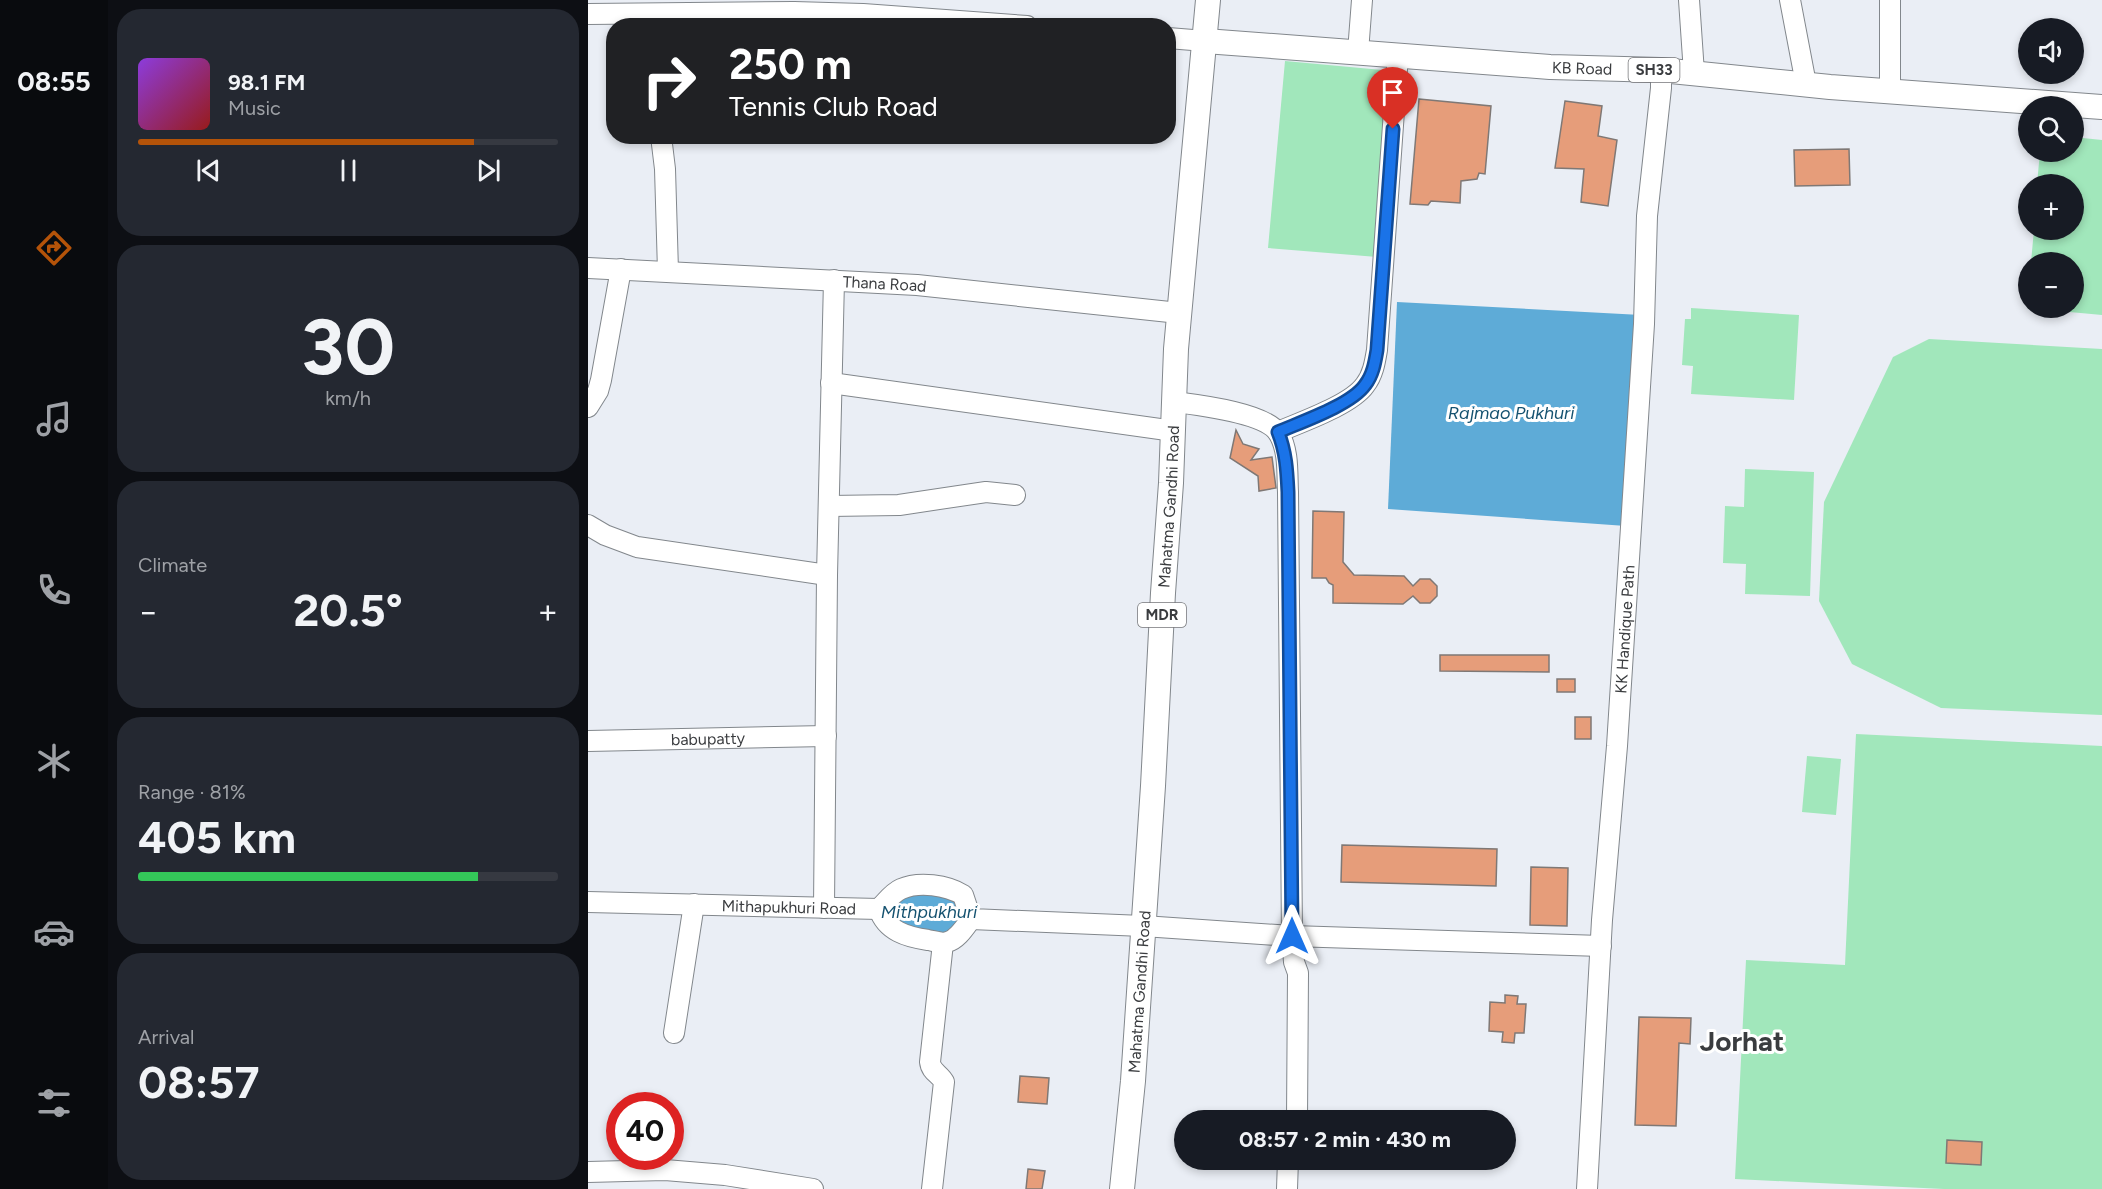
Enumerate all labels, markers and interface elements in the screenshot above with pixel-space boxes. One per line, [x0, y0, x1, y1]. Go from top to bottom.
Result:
map controls [2018, 18, 2084, 318]
button: sound [2018, 18, 2084, 84]
text: 250 m [729, 39, 852, 90]
icon: right [630, 42, 708, 120]
street label: KB Road [1552, 58, 1612, 78]
road number: SH33 [1628, 58, 1680, 82]
text: 08:55 [17, 65, 91, 98]
pin [1367, 67, 1418, 129]
text: 98.1 FM [228, 69, 305, 96]
icon: arrive [1376, 76, 1409, 109]
text: Tennis Club Road [729, 90, 938, 123]
text: Music [228, 96, 281, 120]
button: search [2018, 96, 2084, 162]
icon: previous [192, 154, 225, 187]
icon: pause [332, 154, 365, 187]
icon: next [472, 154, 505, 187]
button: + [2018, 174, 2084, 240]
icon: directions [33, 227, 75, 269]
button: − [2018, 252, 2084, 318]
street label: Thana Road [842, 272, 927, 295]
text: 30 [301, 300, 395, 394]
text: km/h [325, 386, 371, 410]
icon: music [33, 398, 75, 440]
water label: Rajmao Pukhuri [1448, 402, 1575, 424]
street label: Mahatma Gandhi Road [1154, 425, 1183, 589]
text: Climate [138, 553, 207, 577]
street label: KK Handique Path [1611, 564, 1638, 694]
icon: phone [33, 569, 75, 611]
text: 20.5° [293, 583, 403, 637]
text: − [138, 592, 159, 631]
text: + [537, 592, 558, 631]
road number: MDR [1138, 603, 1186, 627]
street label: babupatty [671, 728, 746, 749]
icon: climate [33, 740, 75, 782]
text: Range · 81% [138, 780, 246, 804]
text: 405 km [138, 810, 296, 864]
street label: Mithapukhuri Road [722, 896, 856, 918]
water label: Mithpukhuri [881, 901, 978, 923]
position arrow [1260, 904, 1324, 968]
street label: Mahatma Gandhi Road [1124, 910, 1154, 1074]
icon: car [33, 911, 75, 953]
district label: Jorhat [1700, 1024, 1784, 1058]
text: Arrival [138, 1025, 194, 1049]
text: 08:57 [138, 1055, 259, 1109]
icon: filters [33, 1082, 75, 1124]
speed limit sign: 40 [606, 1092, 684, 1170]
text: 08:57 · 2 min · 430 m [1239, 1126, 1451, 1153]

